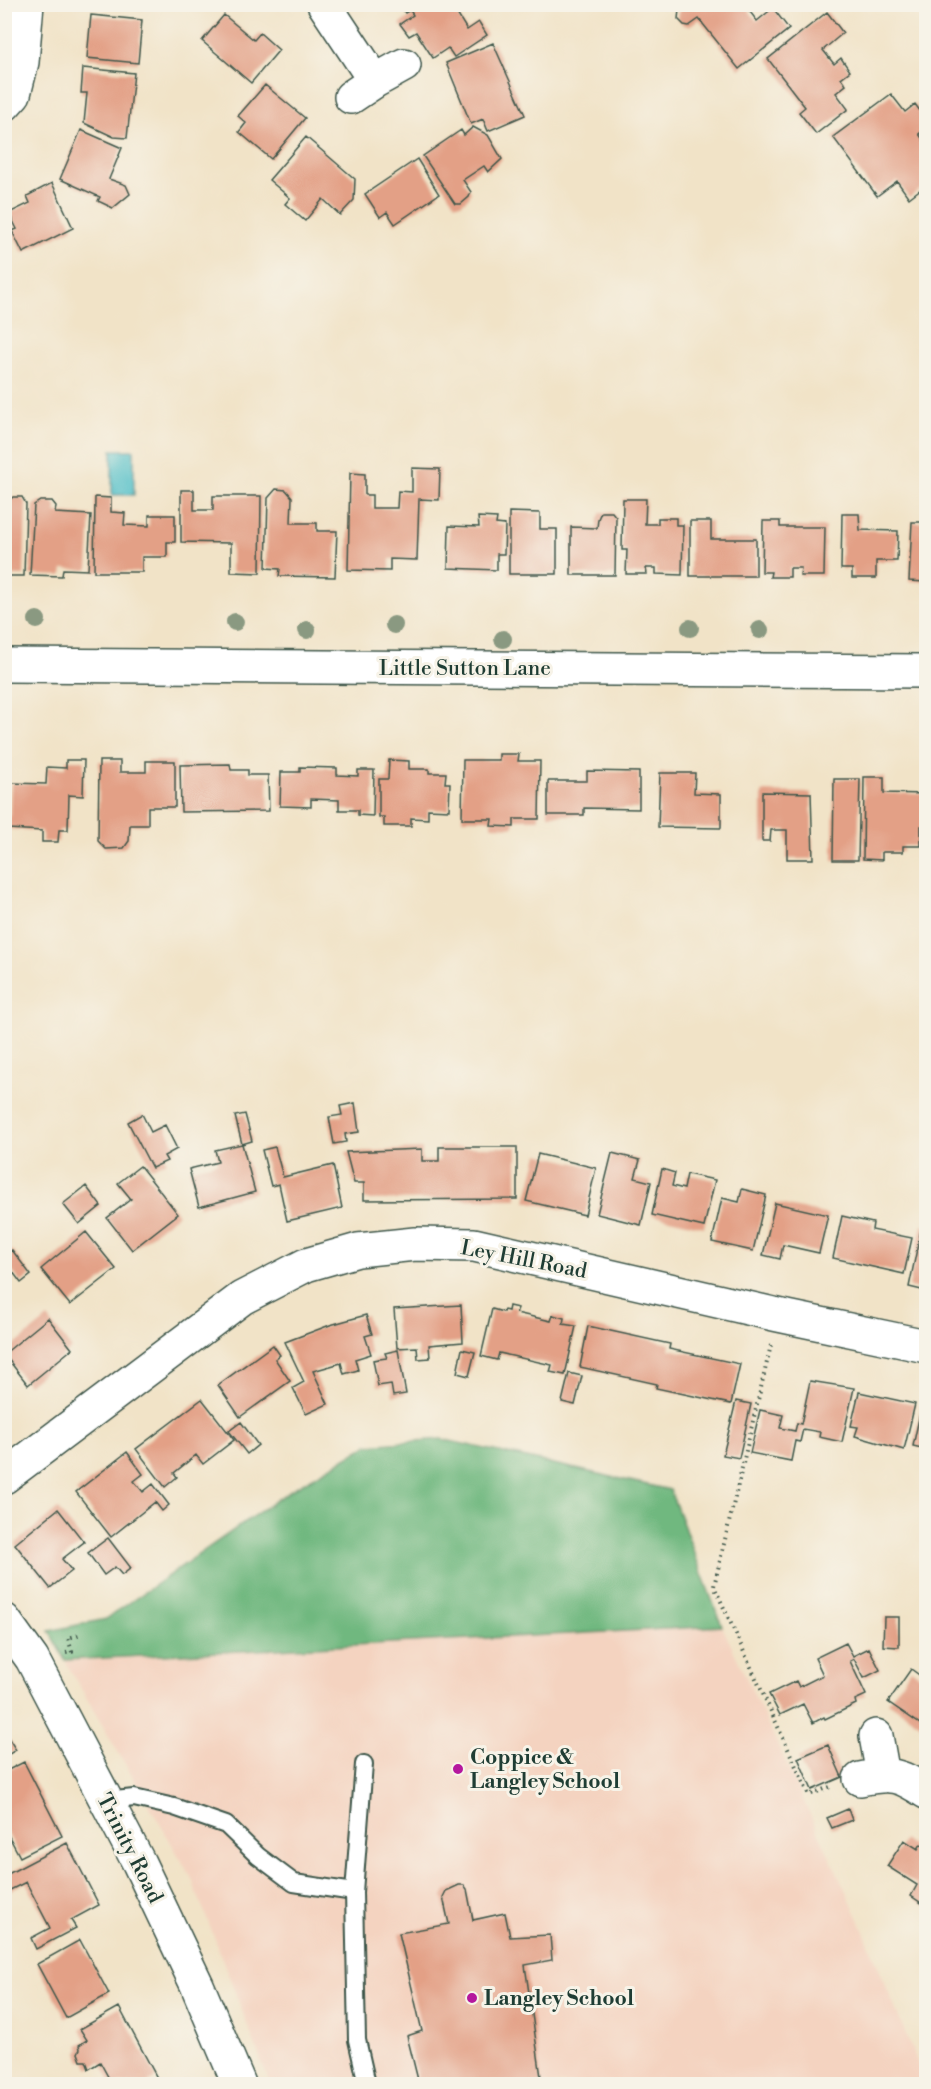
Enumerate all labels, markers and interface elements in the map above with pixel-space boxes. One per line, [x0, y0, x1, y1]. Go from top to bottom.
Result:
street label: Little Sutton Lane [379, 656, 551, 682]
street label: Ley Hill Road [458, 1235, 589, 1285]
place label: Coppice & Langley School [470, 1745, 620, 1795]
marker: Coppice & Langley School [451, 1762, 465, 1776]
street label: Trinity Road [90, 1789, 168, 1908]
place label: Langley School [484, 1986, 634, 2012]
marker: Langley School [465, 1991, 479, 2005]

